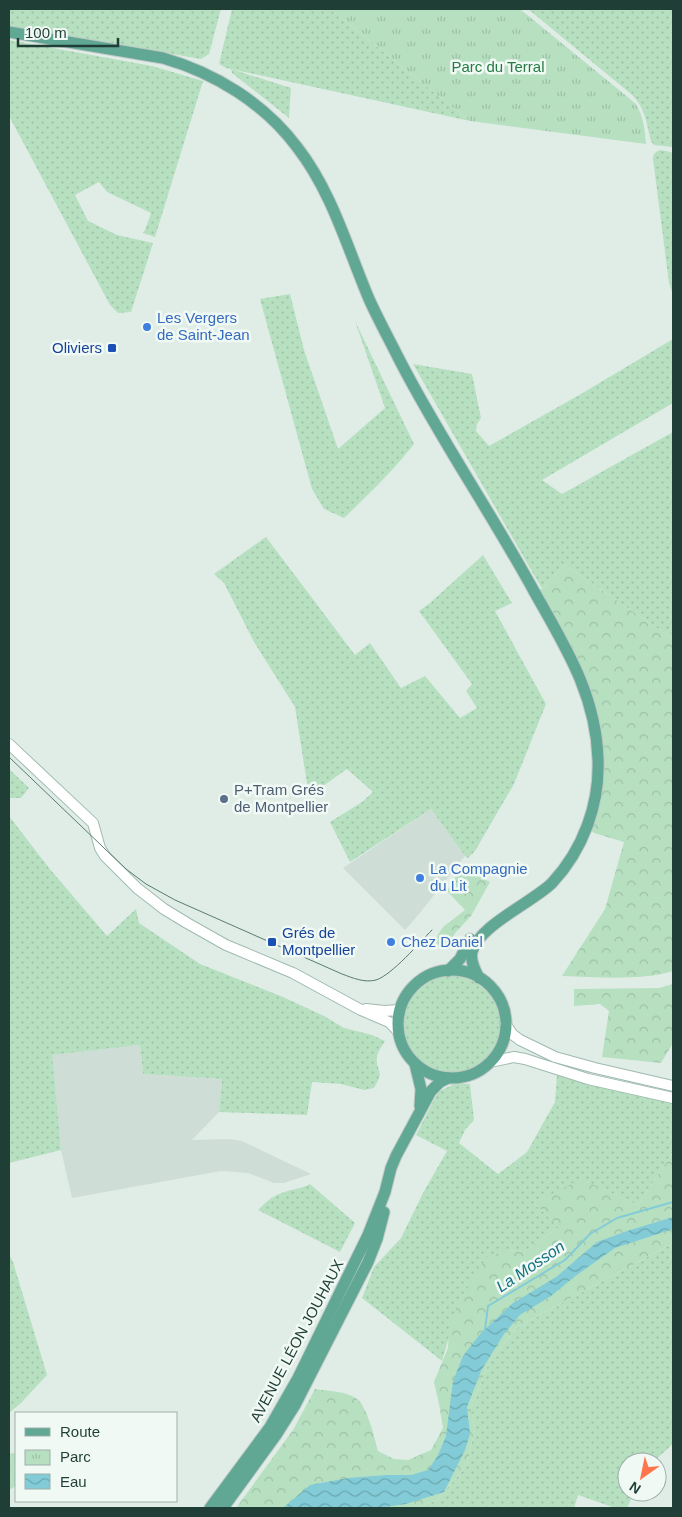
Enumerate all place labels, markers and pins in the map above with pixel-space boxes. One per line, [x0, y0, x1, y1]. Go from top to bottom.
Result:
place label: Les Vergers de Saint-Jean [157, 309, 250, 343]
marker: Les Vergers de Saint-Jean [141, 321, 153, 333]
place label: Oliviers [52, 339, 102, 356]
marker: Oliviers [106, 342, 118, 354]
place label: P+Tram Grés de Montpellier [234, 781, 328, 815]
marker: P+Tram Grés de Montpellier [218, 793, 230, 805]
place label: La Compagnie du Lit [430, 860, 528, 894]
marker: La Compagnie du Lit [414, 872, 426, 884]
place label: Grés de Montpellier [282, 924, 355, 958]
place label: Chez Daniel [401, 933, 483, 950]
marker: Grés de Montpellier [266, 936, 278, 948]
marker: Chez Daniel [385, 936, 397, 948]

